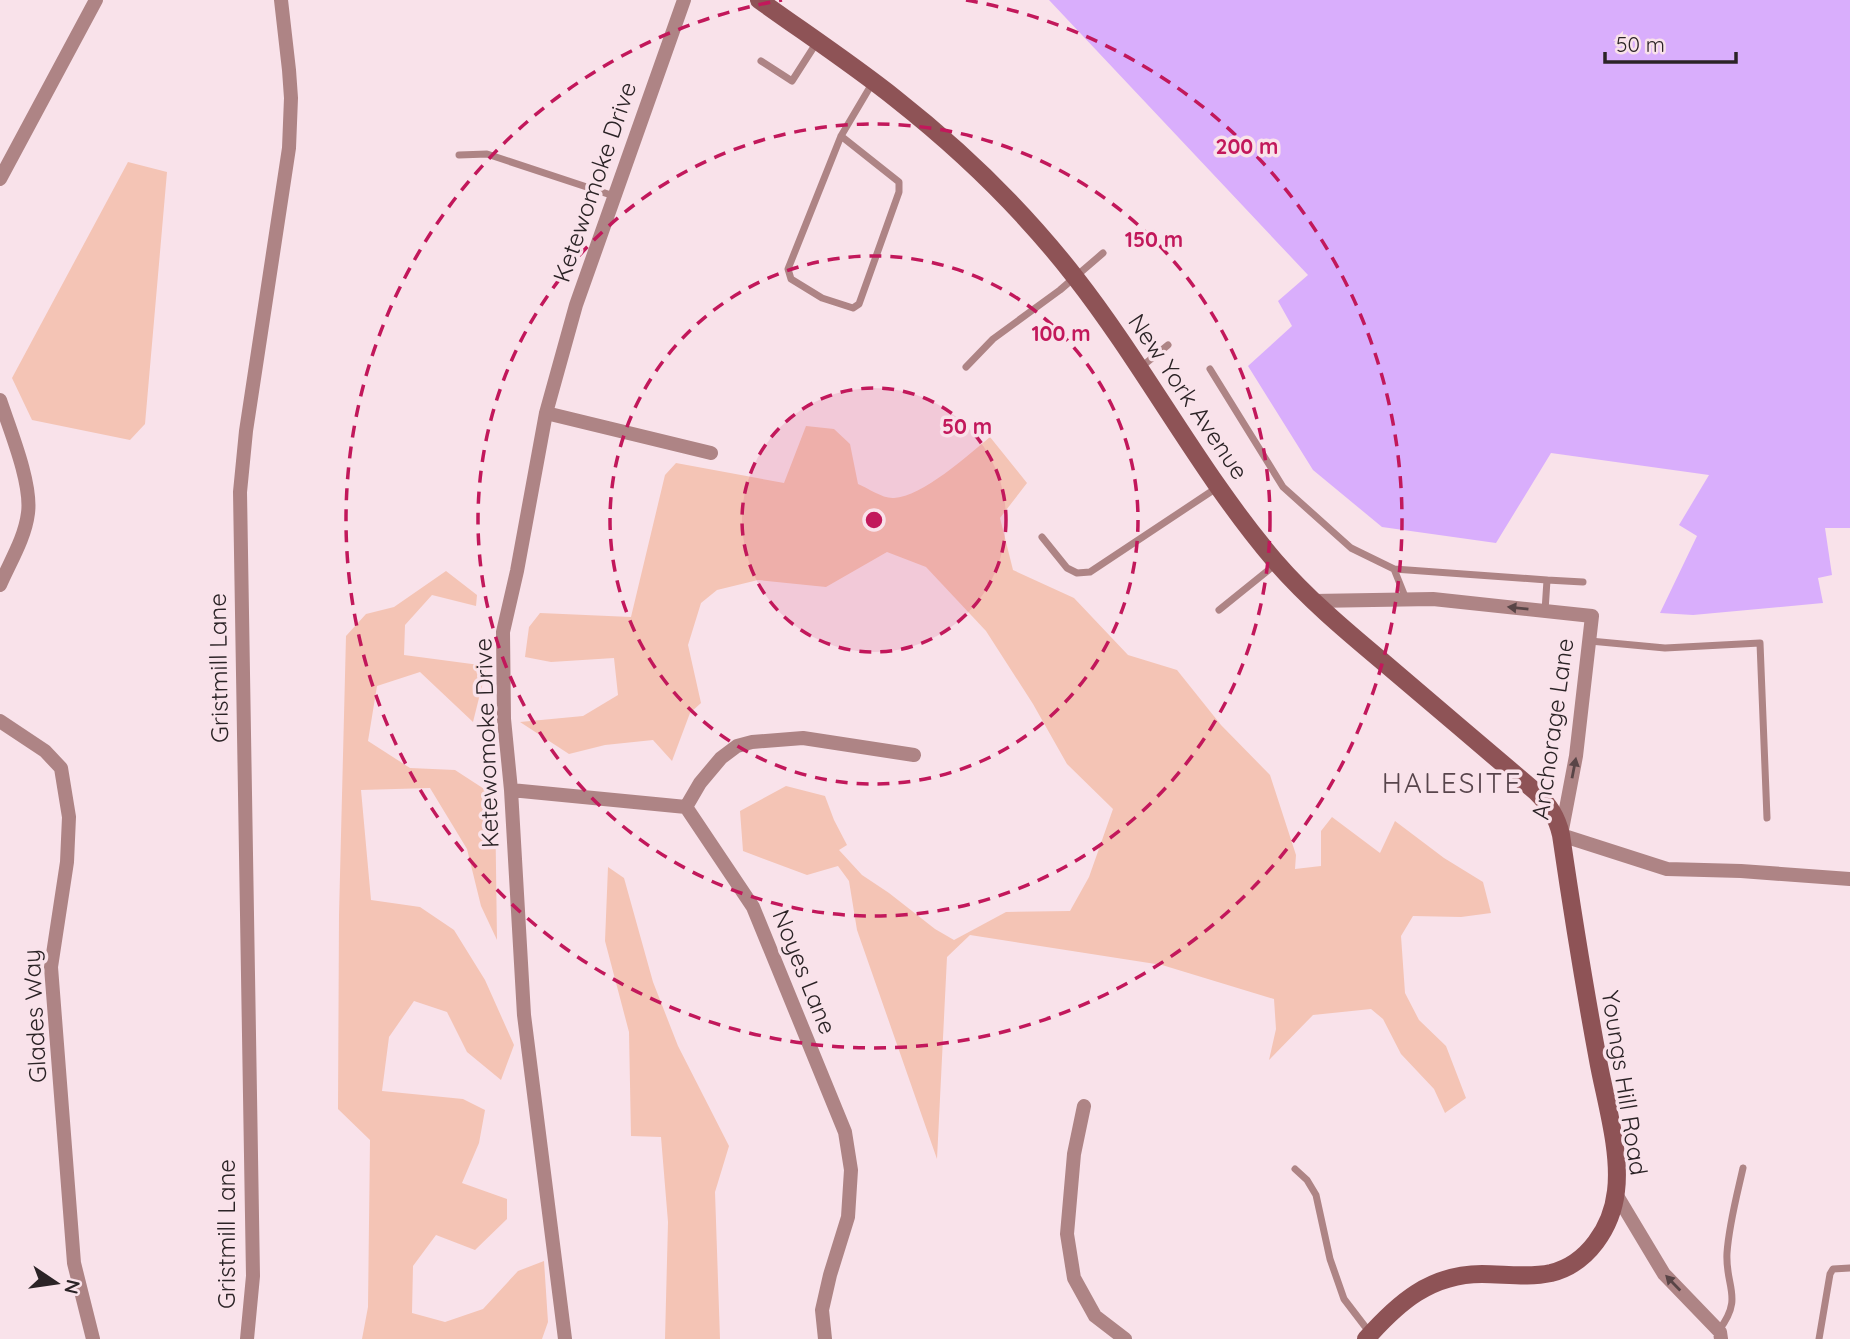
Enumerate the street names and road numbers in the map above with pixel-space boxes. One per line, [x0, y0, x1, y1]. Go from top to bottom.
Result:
street label: Ketewomoke Drive [546, 78, 642, 286]
street label: New York Avenue [1122, 308, 1255, 485]
street label: Gristmill Lane [202, 593, 234, 743]
street label: Anchorage Lane [1524, 636, 1580, 821]
street label: Ketewomoke Drive [467, 638, 505, 848]
street label: Noyes Lane [766, 905, 843, 1038]
street label: Glades Way [16, 948, 52, 1084]
street label: Youngs Hill Road [1596, 988, 1654, 1177]
street label: Gristmill Lane [211, 1159, 241, 1309]

